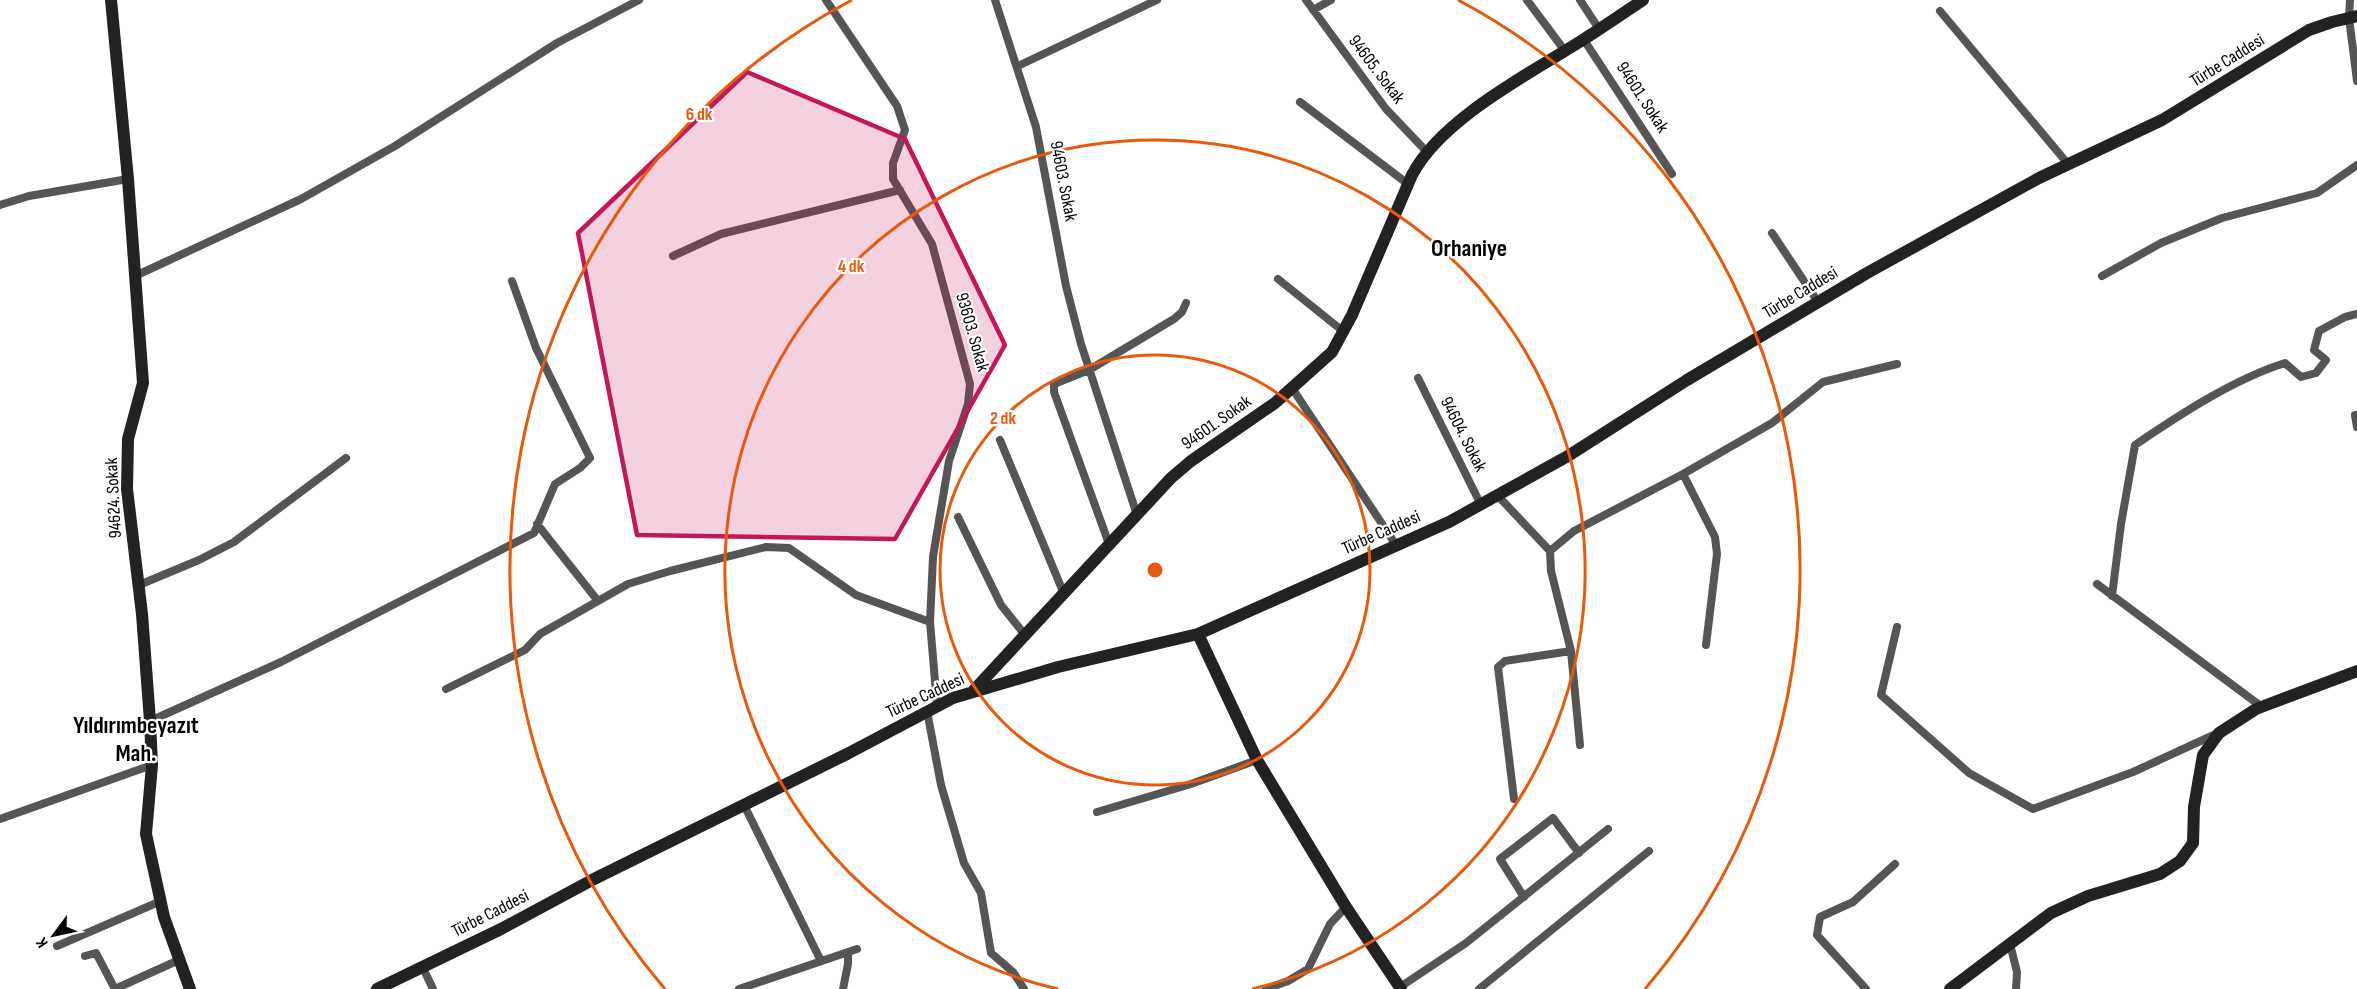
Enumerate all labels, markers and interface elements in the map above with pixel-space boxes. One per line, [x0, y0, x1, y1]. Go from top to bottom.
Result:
street label: Türbe Caddesi [2186, 29, 2268, 92]
street label: 94605. Sokak [1344, 31, 1409, 108]
street label: 94601. Sokak [1612, 58, 1673, 137]
text: 6 dk [686, 104, 713, 125]
street label: 94603. Sokak [1045, 139, 1082, 223]
district label: Orhaniye [1431, 234, 1507, 263]
text: 4 dk [838, 256, 865, 277]
street label: Türbe Caddesi [1759, 262, 1842, 323]
street label: 93603. Sokak [951, 290, 994, 374]
street label: 94601. Sokak [1177, 391, 1255, 454]
street label: 94604. Sokak [1436, 393, 1491, 475]
text: 2 dk [990, 408, 1016, 429]
street label: 94624. Sokak [101, 457, 126, 539]
street label: Türbe Caddesi [1339, 506, 1424, 559]
centre of rings [1145, 560, 1165, 580]
street label: Türbe Caddesi [883, 668, 968, 723]
district label: Yıldırımbeyazıt Mah. [73, 711, 199, 768]
street label: Türbe Caddesi [448, 885, 532, 942]
north arrow [24, 905, 84, 965]
text: K [33, 934, 53, 951]

